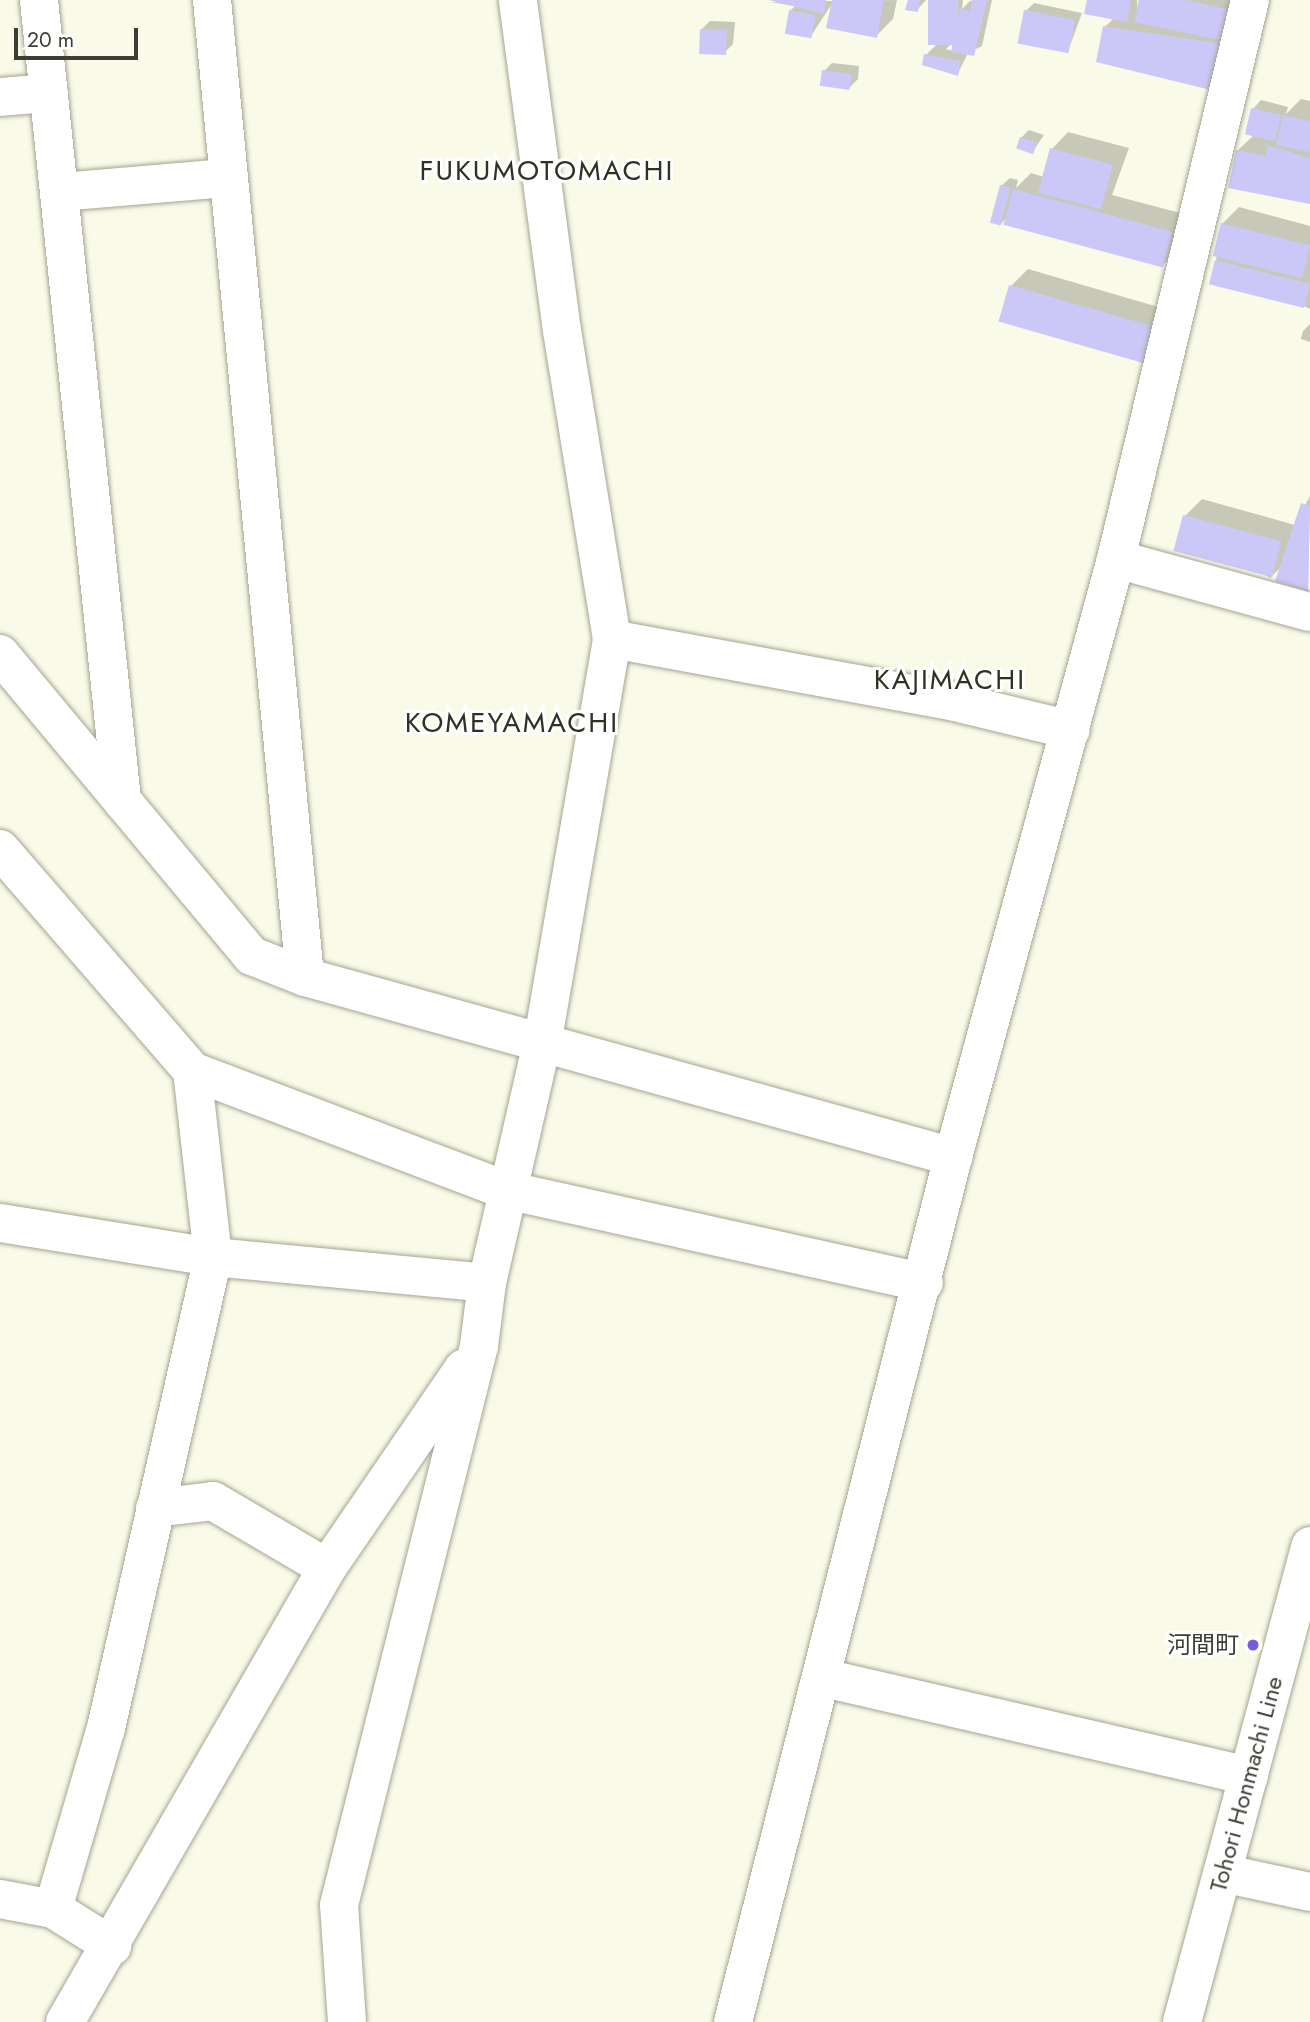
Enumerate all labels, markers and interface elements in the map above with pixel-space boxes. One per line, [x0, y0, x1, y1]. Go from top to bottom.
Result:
scale bar [18, 14, 142, 58]
text: 20 m [27, 25, 74, 55]
district label: FUKUMOTOMACHI [421, 154, 673, 188]
district label: KAJIMACHI [875, 663, 1025, 697]
district label: KOMEYAMACHI [406, 706, 618, 740]
place label: 河間町 [1167, 1631, 1239, 1659]
marker: 河間町 [1245, 1637, 1261, 1653]
street label: Tohori Honmachi Line [1203, 1673, 1289, 1895]

